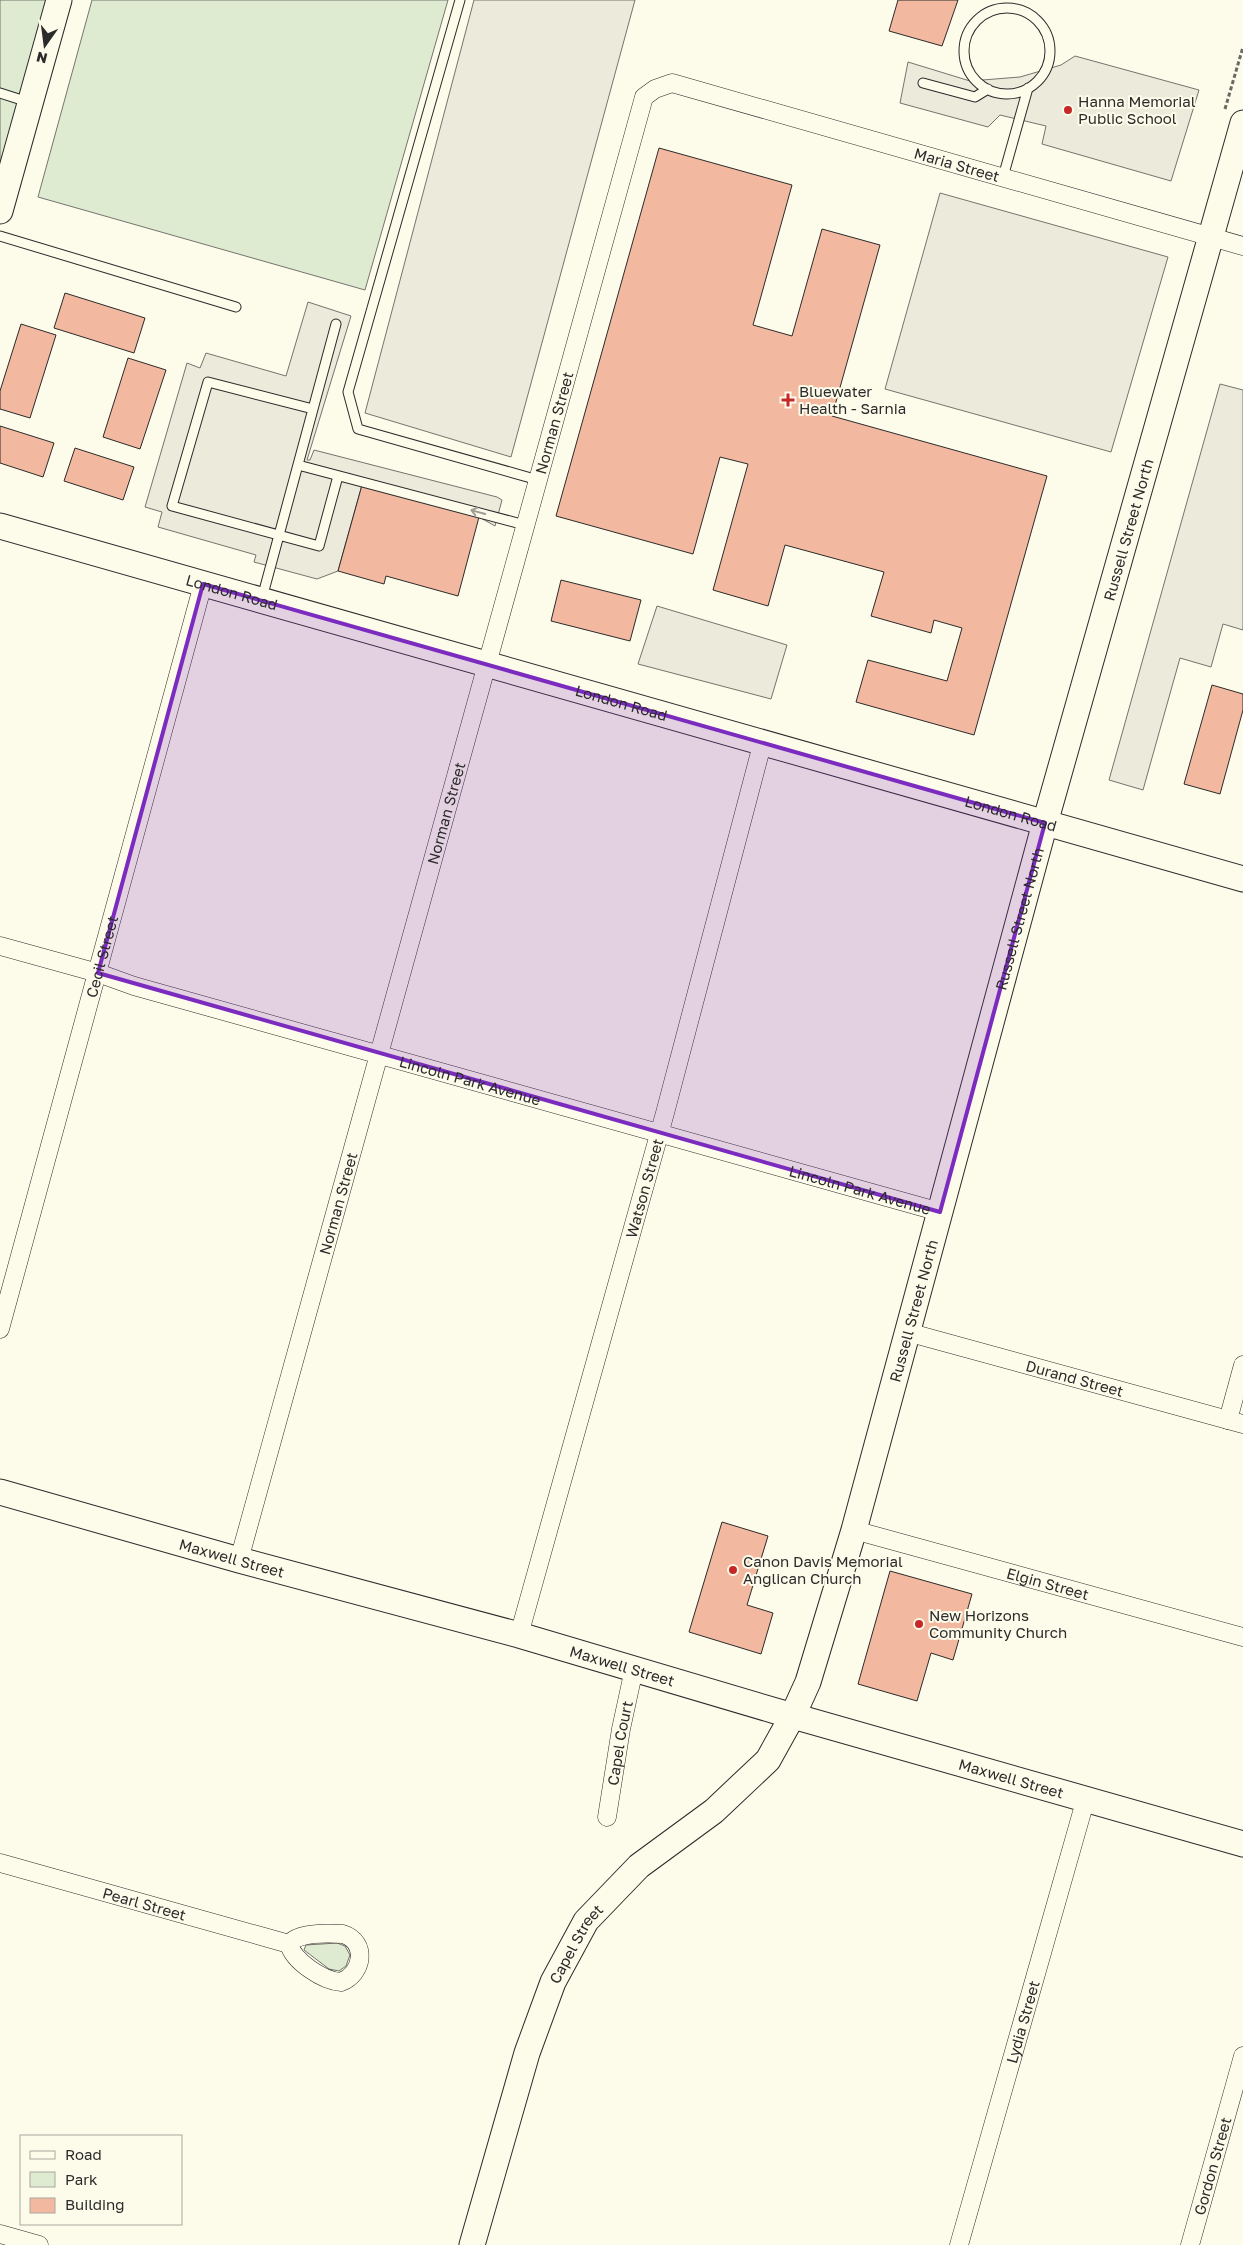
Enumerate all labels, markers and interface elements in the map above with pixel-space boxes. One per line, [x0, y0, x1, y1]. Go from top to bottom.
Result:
north arrow [20, 20, 70, 70]
text: N [35, 49, 49, 68]
place label: Hanna Memorial Public School [1078, 92, 1196, 127]
marker: Hanna Memorial Public School [1062, 104, 1074, 116]
street label: Maria Street [912, 144, 1002, 185]
street label: Norman Street [531, 370, 577, 476]
place label: Bluewater Health - Sarnia [799, 382, 906, 417]
marker: Bluewater Health - Sarnia [781, 393, 795, 407]
street label: Russell Street North [1099, 457, 1157, 603]
one-way arrow [471, 507, 487, 516]
street label: London Road [184, 570, 280, 613]
street label: London Road [573, 681, 669, 724]
street label: Norman Street [423, 760, 469, 866]
street label: London Road [963, 792, 1059, 835]
street label: Russell Street North [991, 845, 1047, 992]
street label: Cecil Street [82, 914, 121, 1000]
street label: Lincoln Park Avenue [397, 1052, 543, 1109]
street label: Watson Street [621, 1136, 666, 1240]
street label: Norman Street [315, 1150, 360, 1257]
street label: Lincoln Park Avenue [787, 1161, 933, 1218]
street label: Russell Street North [885, 1237, 941, 1384]
street label: Durand Street [1024, 1356, 1126, 1400]
street label: Maxwell Street [177, 1534, 286, 1581]
place label: Canon Davis Memorial Anglican Church [743, 1552, 903, 1587]
street label: Elgin Street [1005, 1563, 1091, 1603]
marker: Canon Davis Memorial Anglican Church [727, 1564, 739, 1576]
place label: New Horizons Community Church [929, 1606, 1067, 1641]
marker: New Horizons Community Church [913, 1618, 925, 1630]
street label: Maxwell Street [568, 1642, 677, 1690]
street label: Capel Court [603, 1699, 636, 1787]
street label: Maxwell Street [957, 1755, 1066, 1802]
street label: Pearl Street [101, 1883, 188, 1924]
street label: Capel Street [545, 1900, 606, 1986]
street label: Lydia Street [1002, 1978, 1043, 2065]
street label: Gordon Street [1190, 2115, 1234, 2217]
legend [20, 2135, 182, 2225]
text: Road [65, 2145, 102, 2163]
text: Park [65, 2170, 98, 2188]
text: Building [65, 2195, 125, 2213]

